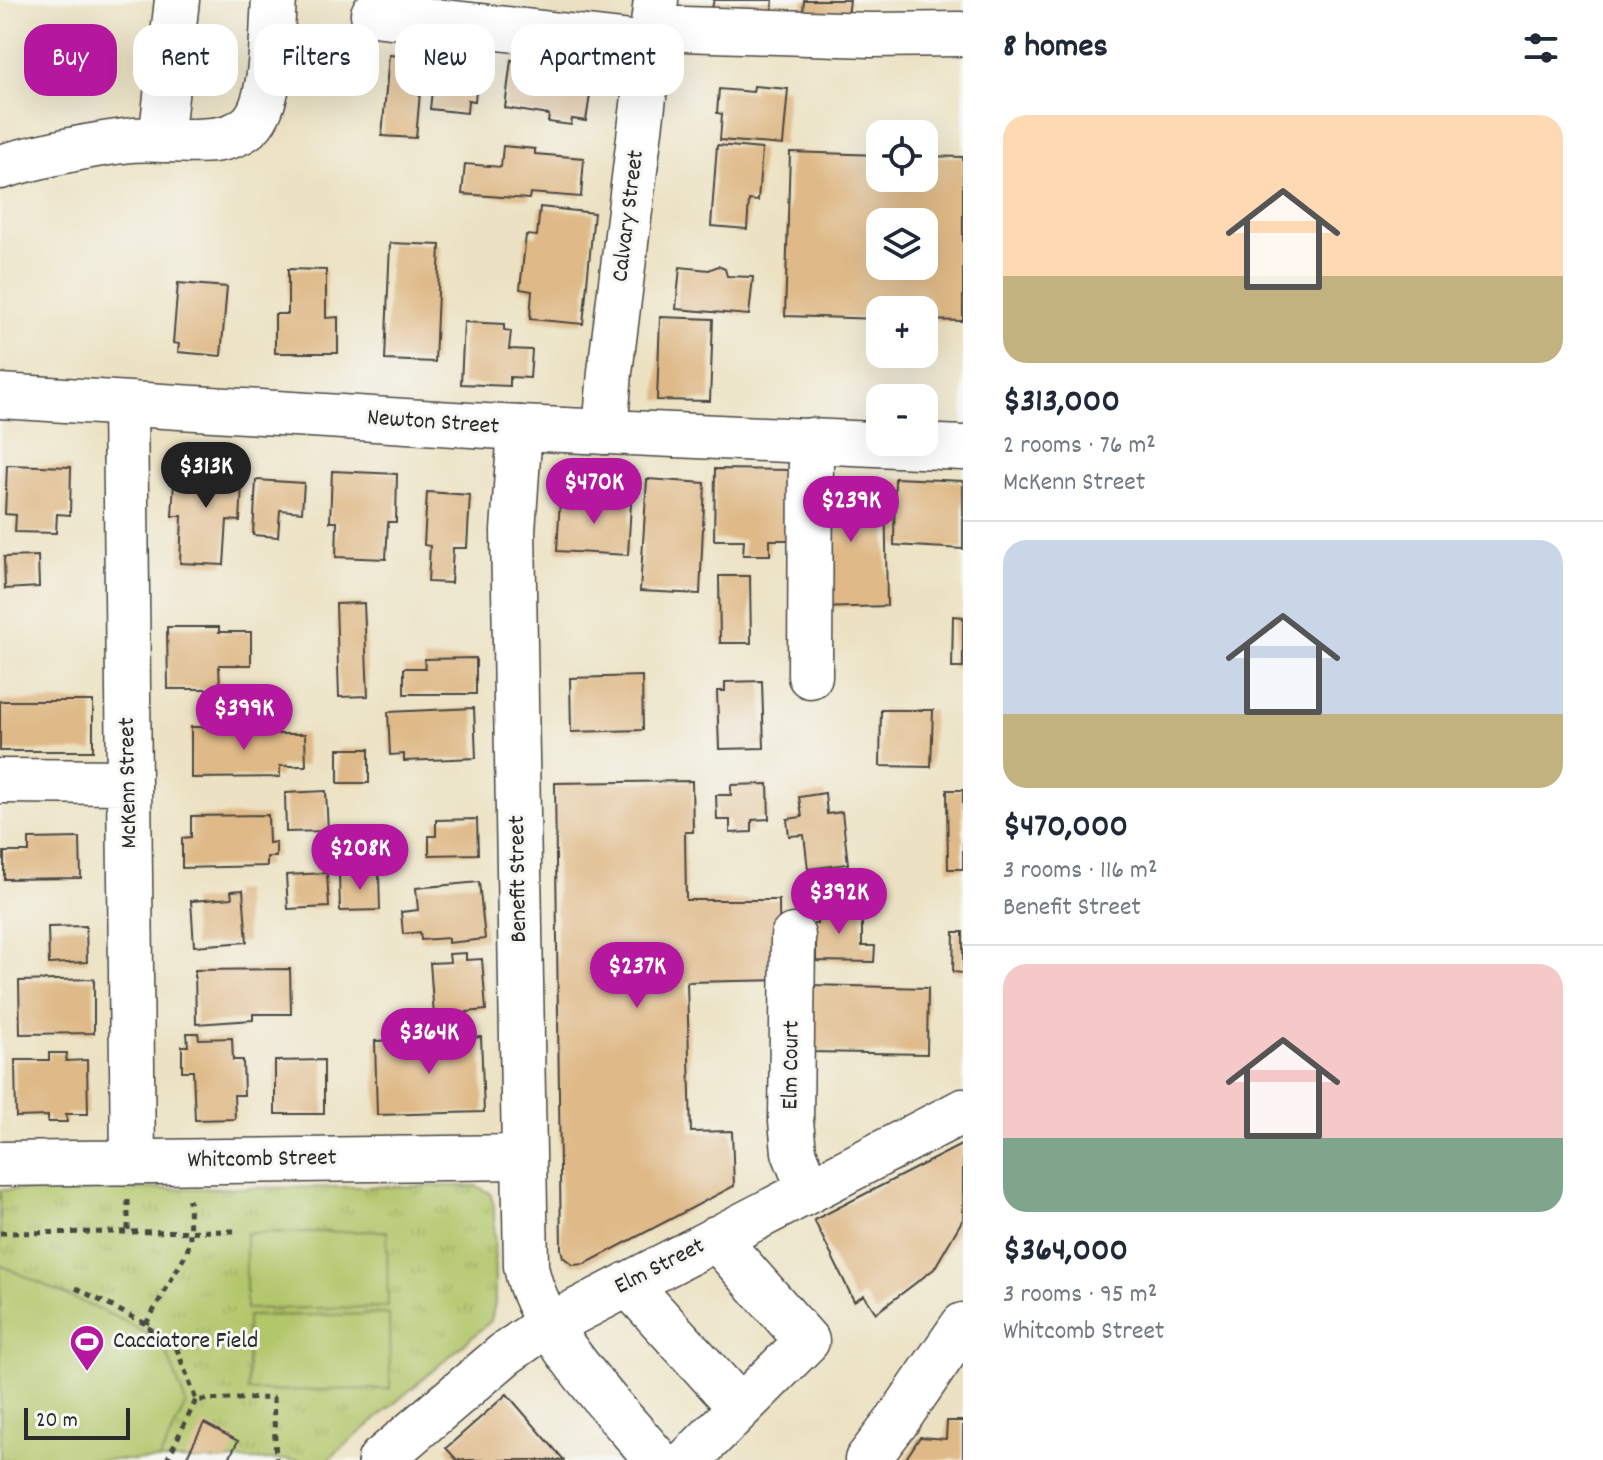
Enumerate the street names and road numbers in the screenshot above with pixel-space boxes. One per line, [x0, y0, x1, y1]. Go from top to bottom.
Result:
street label: Calvary Street [604, 148, 654, 284]
street label: Newton Street [366, 401, 500, 445]
street label: McKenn Street [111, 717, 147, 849]
street label: Benefit Street [501, 815, 537, 943]
street label: Elm Court [774, 1020, 810, 1110]
street label: Whitcomb Street [187, 1142, 337, 1178]
street label: Elm Street [609, 1230, 711, 1304]

